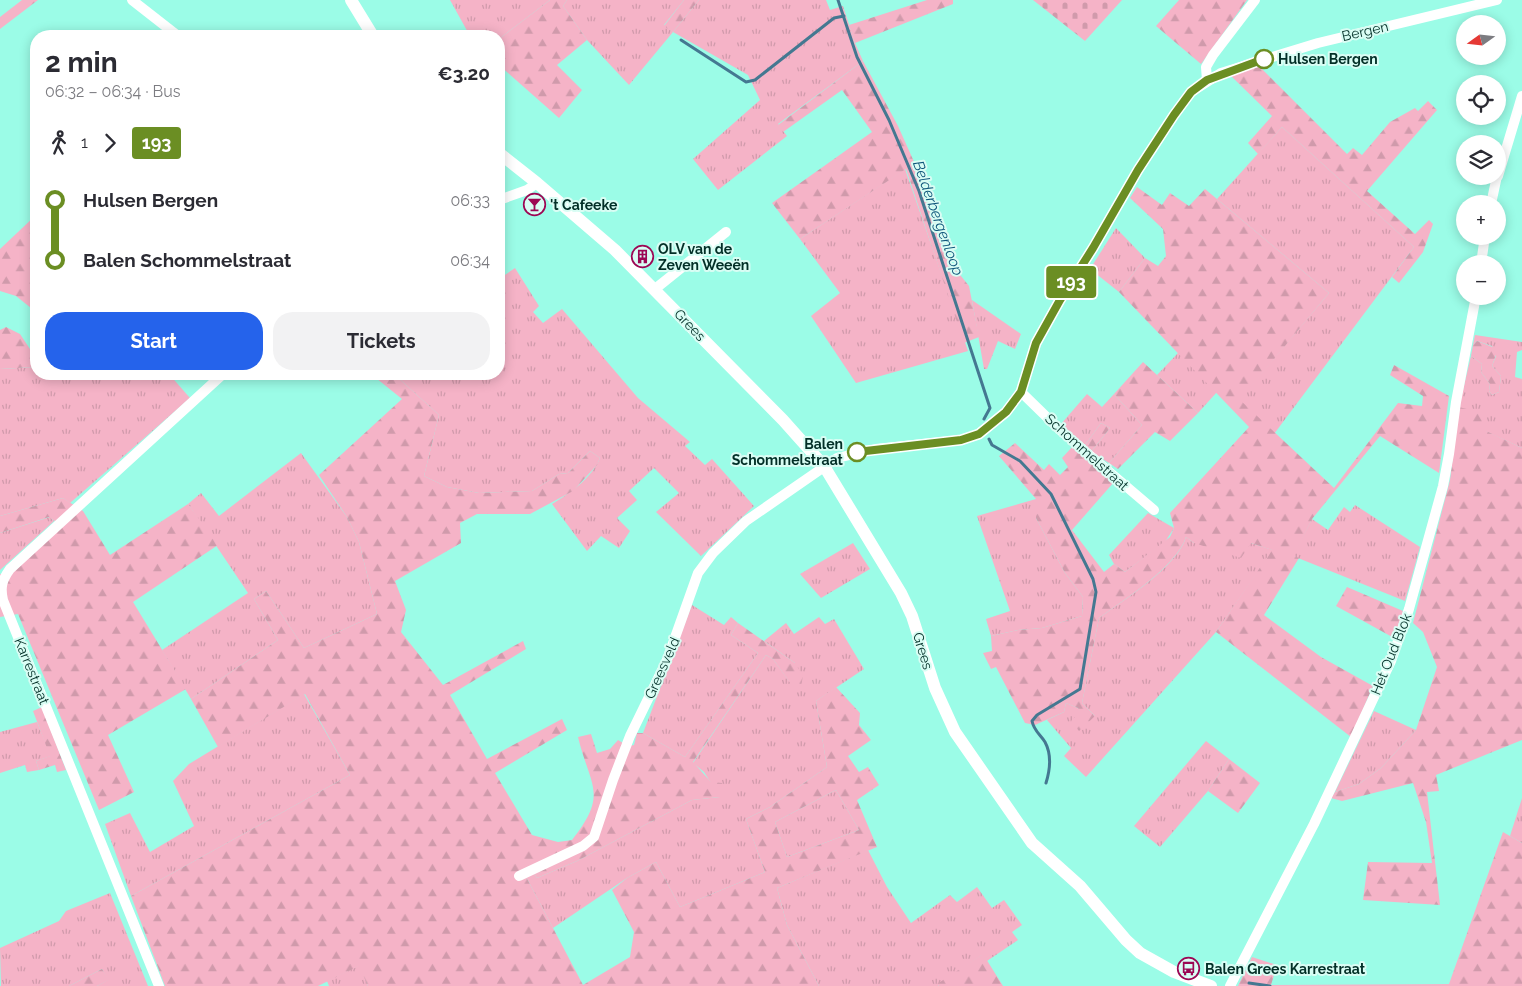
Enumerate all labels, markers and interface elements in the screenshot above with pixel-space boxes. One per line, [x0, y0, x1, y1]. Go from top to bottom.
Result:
north arrow [1456, 15, 1506, 65]
map controls [1456, 15, 1506, 305]
street label: Bergen [1340, 18, 1390, 44]
text: 2 min [45, 46, 118, 79]
marker: Hulsen Bergen [1254, 49, 1274, 69]
place label: Hulsen Bergen [1278, 51, 1378, 67]
text: €3.20 [438, 62, 490, 84]
button: locate [1456, 75, 1506, 125]
text: 06:32 – 06:34 · Bus [45, 82, 180, 101]
icon: walk [45, 129, 73, 157]
icon: forward [96, 129, 124, 157]
text: 193 [142, 132, 171, 153]
text: 1 [81, 133, 88, 152]
button: layers [1456, 135, 1506, 185]
water label: Belderbergenloop [909, 158, 967, 278]
text: Hulsen Bergen [83, 189, 218, 211]
text: 06:33 [450, 191, 490, 210]
bar icon: 't Cafeeke [522, 193, 546, 217]
button: + [1456, 195, 1506, 245]
place label: 't Cafeeke [550, 197, 618, 213]
place label: OLV van de Zeven Weeën [658, 241, 749, 273]
building icon: OLV van de Zeven Weeën [630, 245, 654, 269]
text: Balen Schommelstraat [83, 249, 291, 271]
text: 06:34 [450, 251, 490, 270]
button: − [1456, 255, 1506, 305]
line badge: 193 [1042, 266, 1100, 298]
text: 193 [1056, 271, 1086, 292]
street label: Grees [671, 306, 709, 344]
button: Start [45, 312, 263, 370]
button: Tickets [273, 312, 490, 370]
street label: Schommelstraat [1042, 410, 1132, 494]
place label: Balen Schommelstraat [732, 436, 844, 468]
marker: Balen Schommelstraat [847, 442, 867, 462]
street label: Het Oud Blok [1367, 610, 1415, 697]
street label: Grees [910, 631, 936, 672]
street label: Karrestraat [11, 635, 53, 707]
street label: Greesveld [641, 635, 683, 701]
bus stop icon: Balen Grees Karrestraat [1177, 957, 1201, 981]
place label: Balen Grees Karrestraat [1205, 961, 1366, 977]

